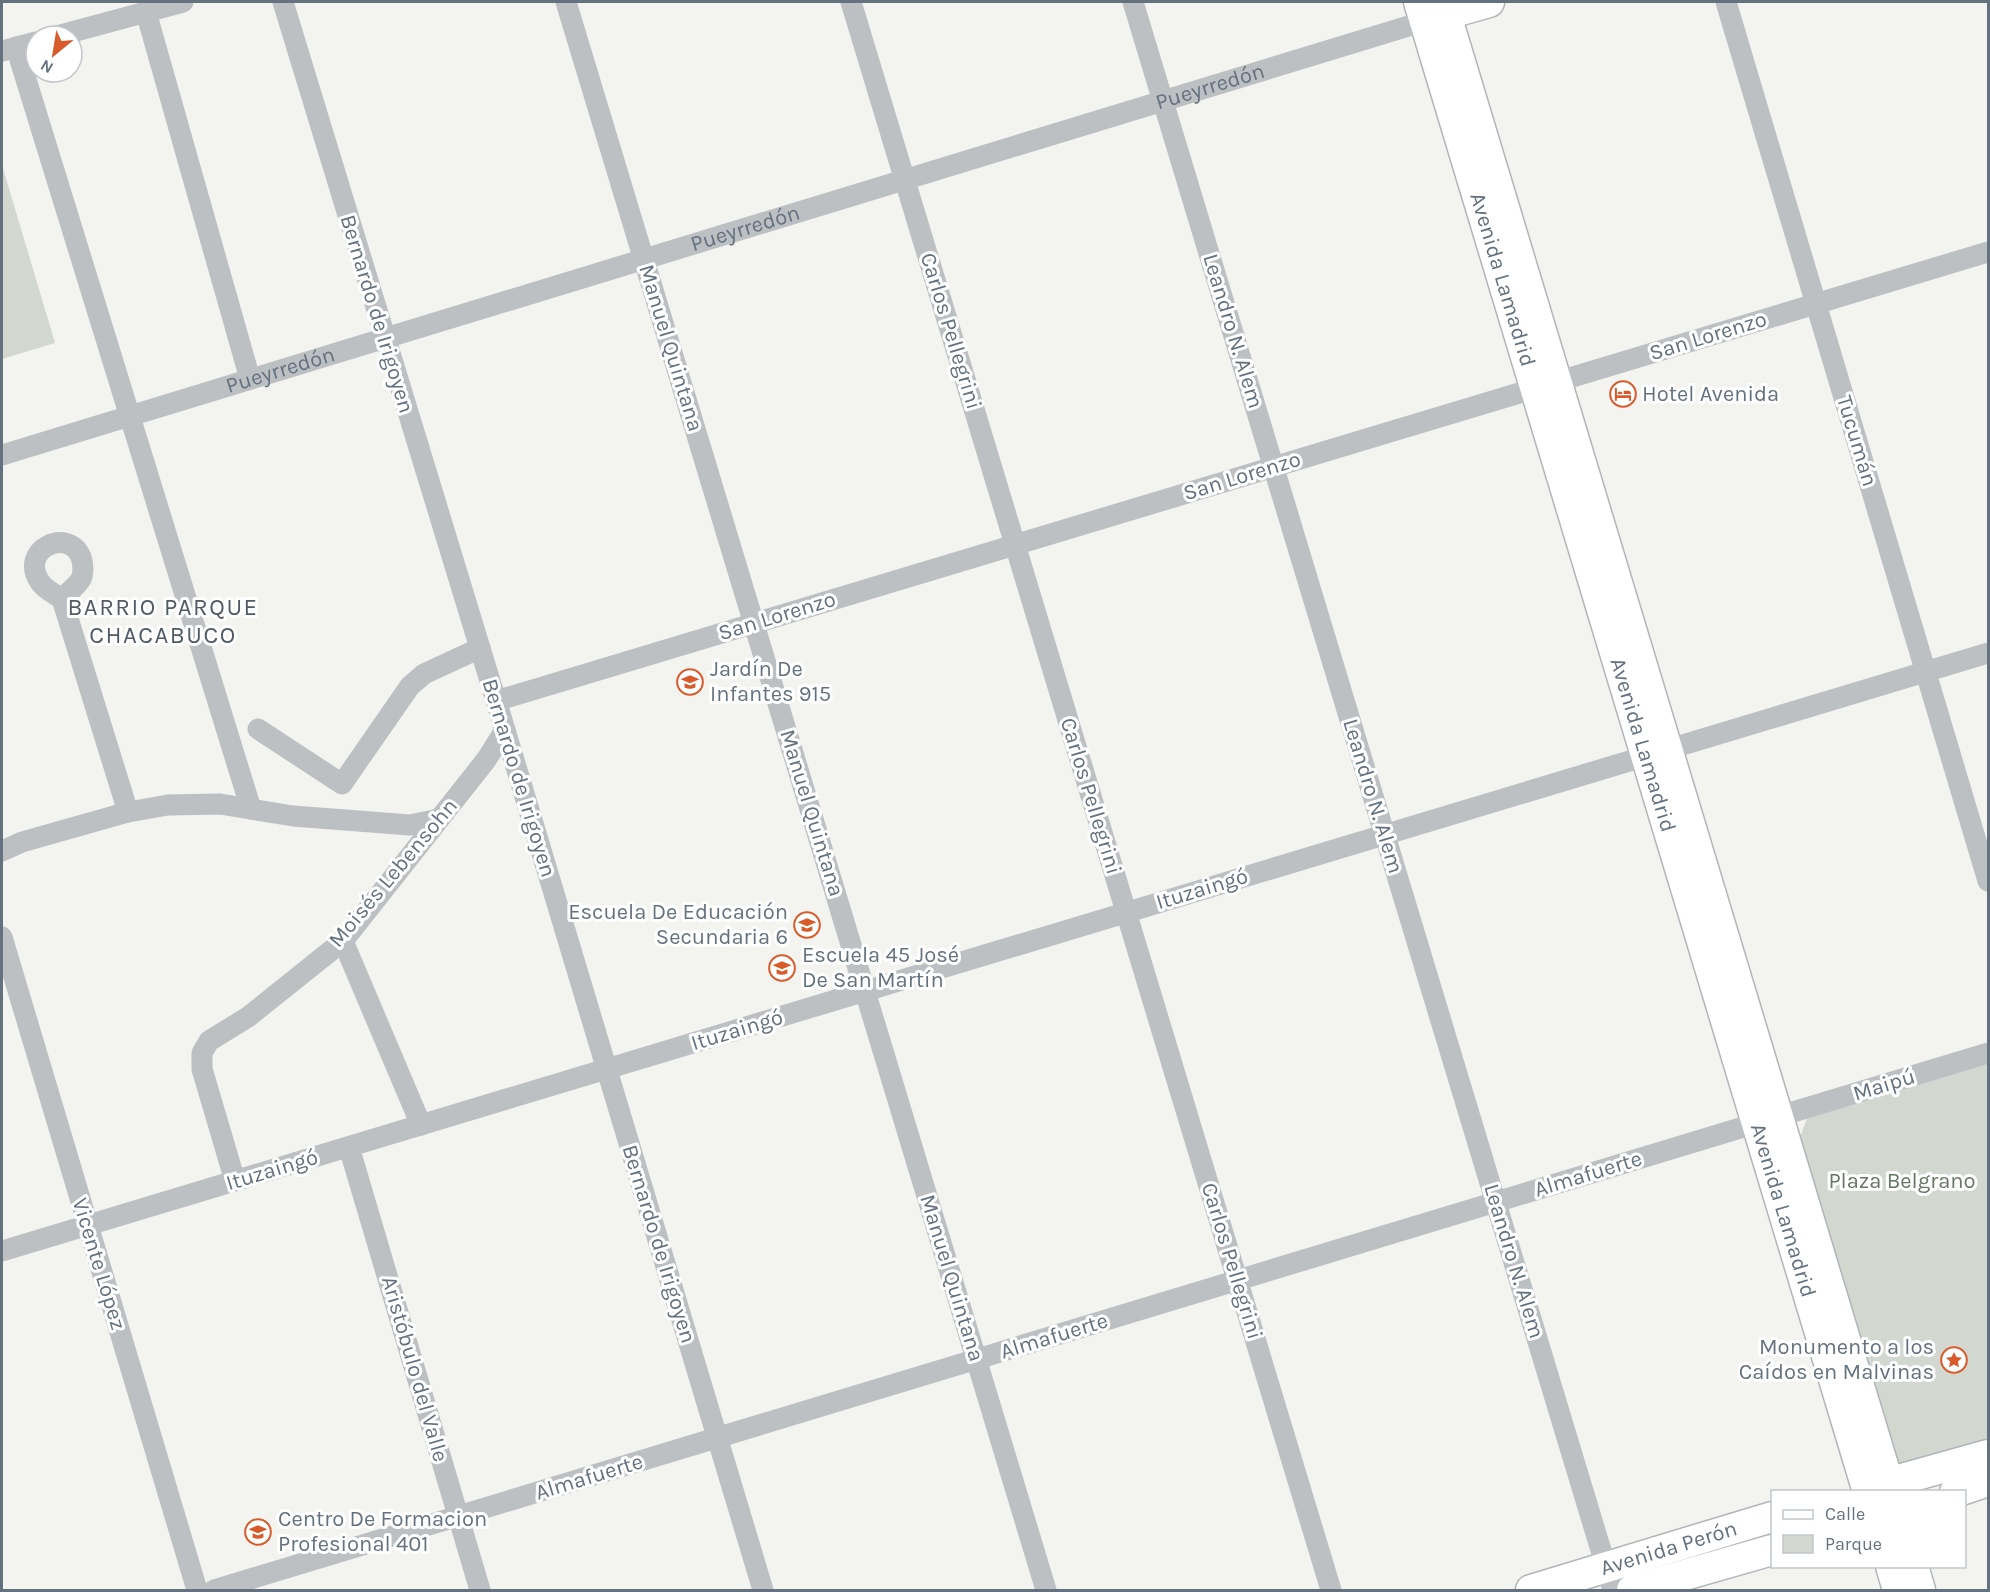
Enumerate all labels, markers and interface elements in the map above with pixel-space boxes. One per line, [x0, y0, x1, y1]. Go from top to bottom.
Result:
north arrow [24, 24, 84, 84]
text: N [37, 55, 56, 78]
street label: Pueyrredón [1152, 58, 1268, 115]
street label: Avenida Lamadrid [1464, 189, 1541, 370]
street label: Pueyrredón [688, 199, 803, 257]
street label: Bernardo de Irigoyen [334, 212, 420, 416]
street label: Carlos Pellegrini [915, 250, 987, 412]
street label: Leandro N. Alem [1197, 251, 1269, 411]
street label: Manuel Quintana [633, 261, 709, 435]
street label: San Lorenzo [1646, 306, 1770, 366]
street label: Pueyrredón [223, 341, 338, 399]
hotel icon: Hotel Avenida [1608, 379, 1638, 409]
place label: Hotel Avenida [1642, 381, 1779, 407]
street label: Tucumán [1831, 393, 1883, 489]
street label: San Lorenzo [1180, 446, 1304, 506]
street label: San Lorenzo [715, 586, 839, 646]
district label: BARRIO PARQUE CHACABUCO [67, 593, 259, 649]
street label: Avenida Lamadrid [1604, 655, 1681, 835]
place label: Jardín De Infantes 915 [710, 656, 831, 707]
school or university icon: Jardín De Infantes 915 [675, 667, 705, 697]
street label: Bernardo de Irigoyen [476, 676, 562, 880]
street label: Carlos Pellegrini [1055, 715, 1127, 877]
street label: Leandro N. Alem [1337, 716, 1409, 876]
street label: Manuel Quintana [774, 726, 850, 900]
street label: Moisés Lebensohn [323, 793, 463, 953]
street label: Ituzaingó [1153, 863, 1251, 915]
place label: Escuela De Educación Secundaria 6 [568, 899, 788, 950]
school or university icon: Escuela De Educación Secundaria 6 [792, 910, 822, 940]
place label: Escuela 45 José De San Martín [802, 942, 959, 993]
school or university icon: Escuela 45 José De San Martín [767, 953, 797, 983]
street label: Ituzaingó [688, 1004, 786, 1056]
street label: Maipú [1850, 1063, 1918, 1107]
street label: Avenida Lamadrid [1745, 1120, 1822, 1301]
street label: Bernardo de Irigoyen [616, 1142, 702, 1346]
street label: Ituzaingó [223, 1144, 321, 1196]
street label: Almafuerte [1531, 1145, 1645, 1203]
park label: Plaza Belgrano [1828, 1168, 1976, 1194]
street label: Carlos Pellegrini [1196, 1180, 1268, 1342]
street label: Leandro N. Alem [1478, 1181, 1550, 1341]
street label: Manuel Quintana [914, 1191, 990, 1365]
street label: Vicente López [67, 1195, 131, 1333]
street label: Aristóbulo del Valle [376, 1273, 454, 1465]
street label: Almafuerte [997, 1307, 1111, 1365]
place label: Monumento a los Caídos en Malvinas [1739, 1334, 1934, 1385]
place icon: Monumento a los Caídos en Malvinas [1939, 1345, 1969, 1375]
street label: Almafuerte [532, 1448, 646, 1506]
legend [1771, 1490, 1966, 1568]
text: Calle [1825, 1503, 1865, 1525]
place label: Centro De Formacion Profesional 401 [278, 1506, 487, 1557]
street label: Avenida Perón [1597, 1515, 1740, 1581]
school or university icon: Centro De Formacion Profesional 401 [243, 1517, 273, 1547]
text: Parque [1825, 1533, 1882, 1555]

